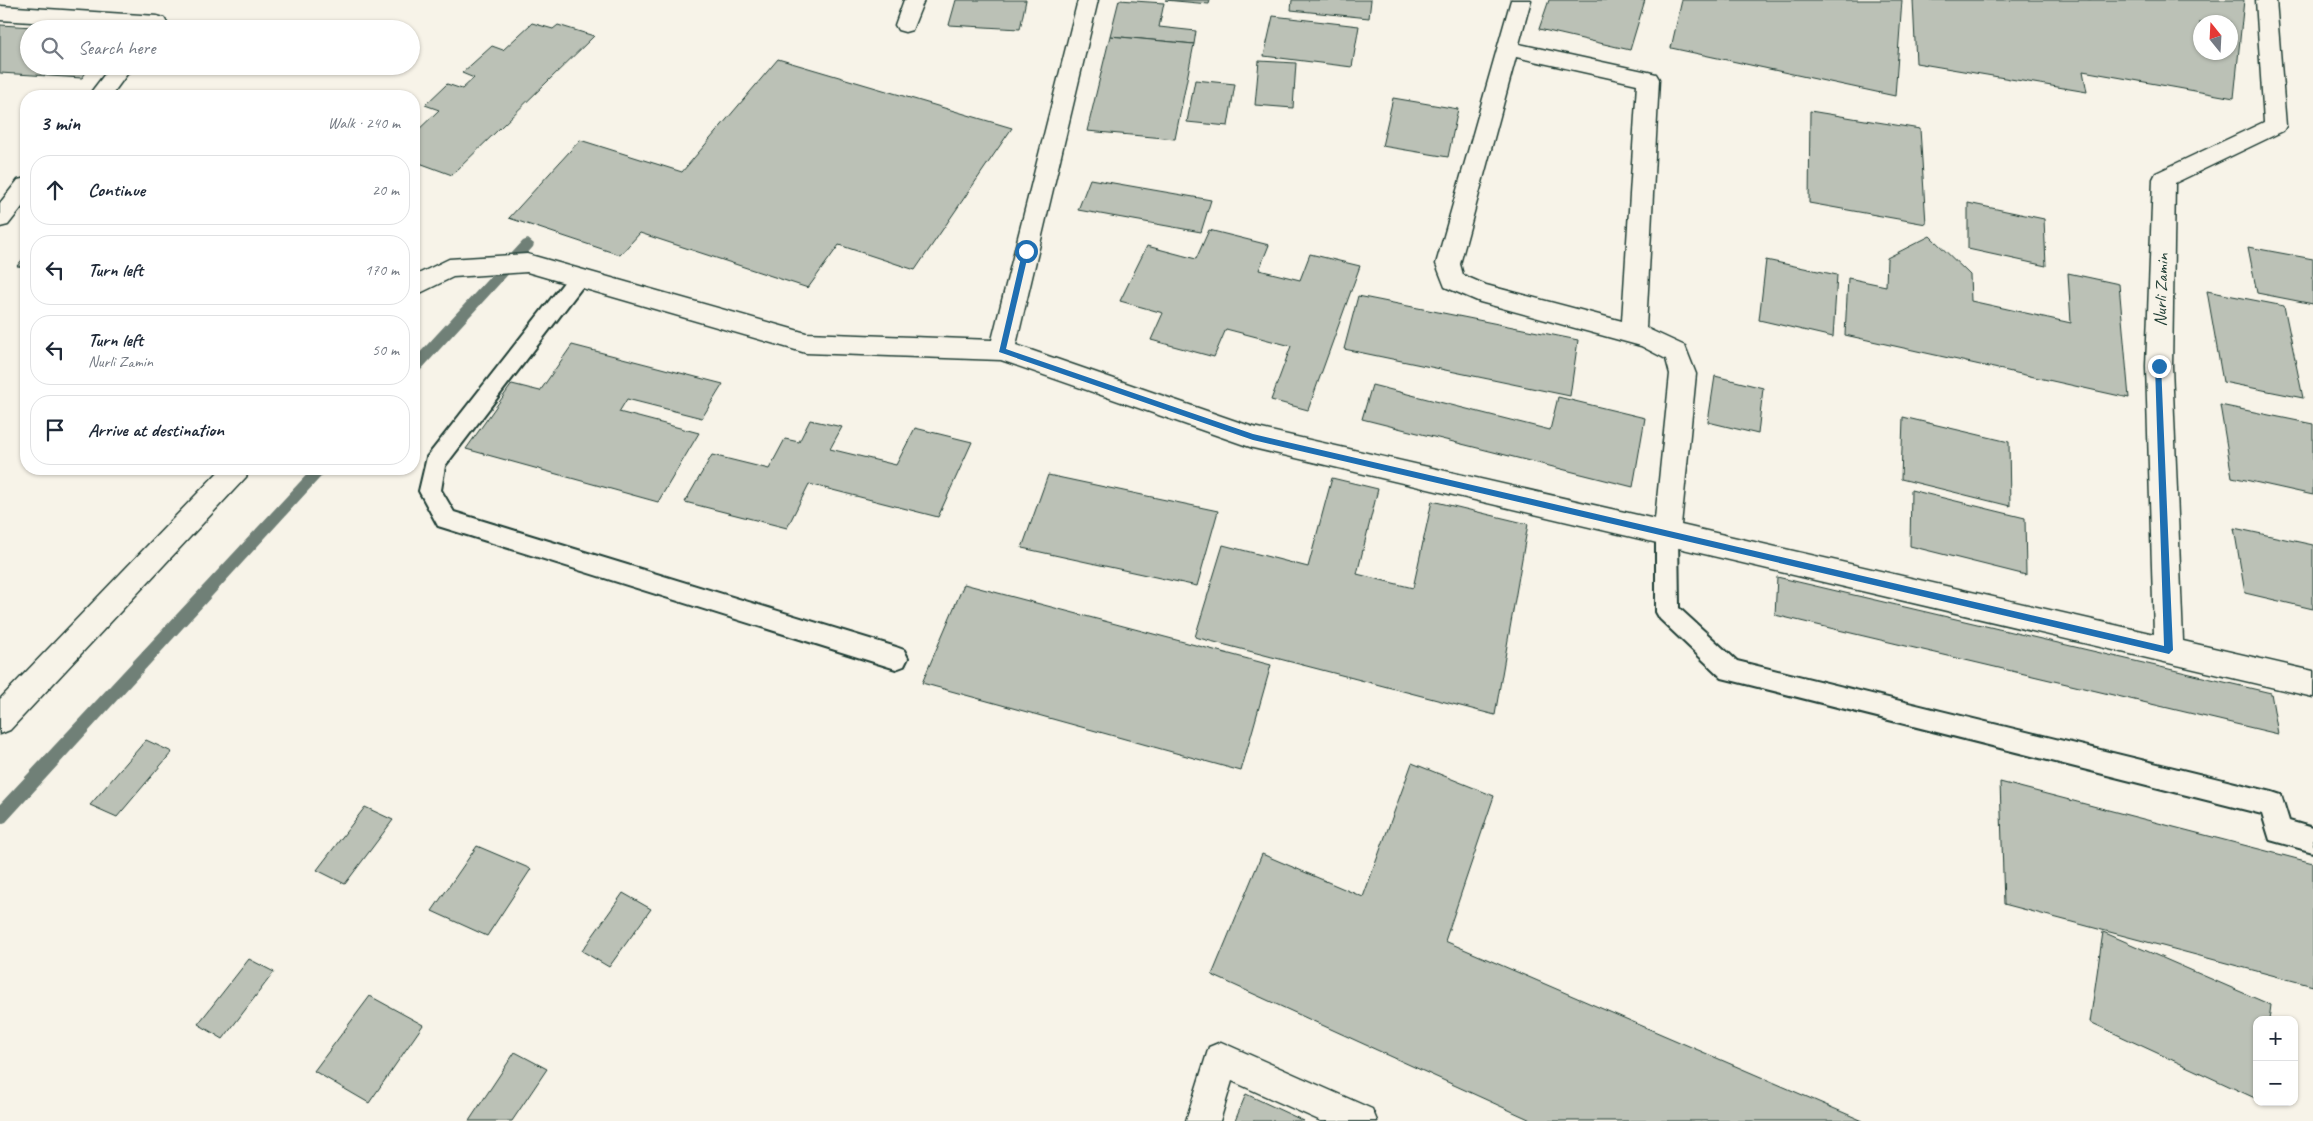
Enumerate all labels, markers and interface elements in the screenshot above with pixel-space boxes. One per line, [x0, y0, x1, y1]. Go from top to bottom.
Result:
north arrow [2193, 15, 2238, 60]
search box [20, 20, 420, 75]
icon: search [38, 34, 66, 62]
text: Search here [78, 36, 155, 60]
text: 3 min [40, 110, 80, 136]
text: Walk · 240 m [328, 113, 400, 133]
icon: ahead [41, 176, 69, 204]
text: Continue [88, 178, 145, 202]
text: 20 m [372, 180, 399, 200]
route start [1015, 240, 1038, 263]
street label: Nurli Zamin [2149, 252, 2173, 327]
icon: left [41, 256, 69, 284]
text: Turn left [88, 258, 143, 282]
text: 170 m [365, 260, 399, 280]
text: Turn left [88, 328, 143, 352]
icon: left [41, 336, 69, 364]
text: 50 m [372, 340, 399, 360]
text: Nurli Zamin [88, 352, 153, 372]
route end [2148, 355, 2171, 378]
icon: arrive [41, 416, 69, 444]
text: Arrive at destination [88, 418, 224, 442]
map controls [2253, 1016, 2298, 1106]
button: + [2253, 1016, 2298, 1061]
button: − [2253, 1061, 2298, 1106]

